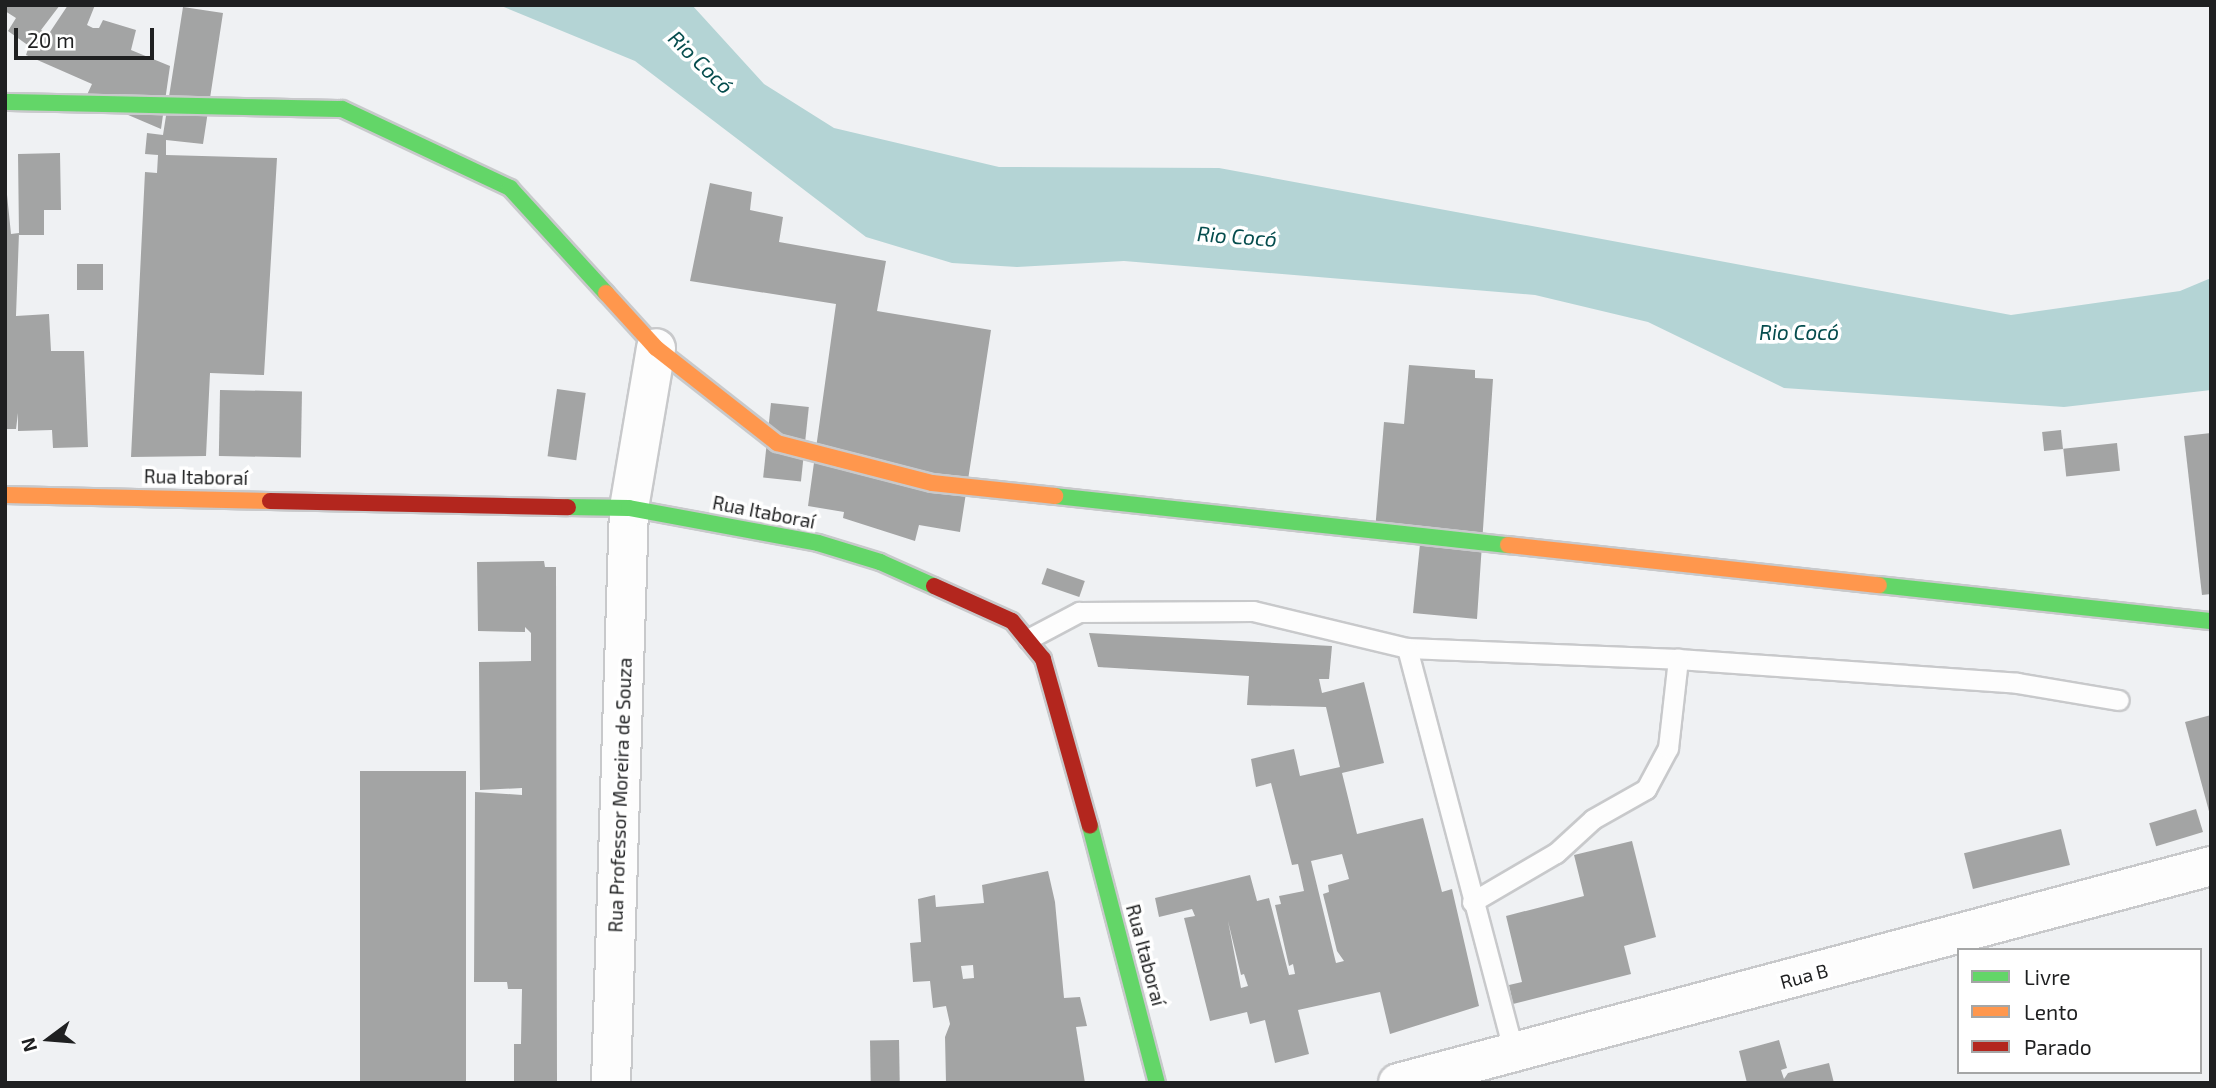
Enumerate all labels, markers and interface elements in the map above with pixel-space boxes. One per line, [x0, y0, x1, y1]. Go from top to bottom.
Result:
scale bar [18, 14, 158, 58]
water label: Rio Cocó [663, 25, 739, 99]
text: 20 m [27, 27, 75, 52]
water label: Rio Cocó [1196, 221, 1278, 251]
water label: Rio Cocó [1759, 319, 1839, 345]
street label: Rua Itaboraí [144, 465, 248, 489]
street label: Rua Itaboraí [711, 491, 817, 533]
street label: Rua Professor Moreira de Souza [604, 657, 636, 933]
street label: Rua Itaboraí [1121, 902, 1171, 1008]
legend [1957, 948, 2202, 1074]
street label: Rua B [1777, 959, 1831, 993]
text: Livre [2024, 964, 2071, 989]
text: Lento [2024, 999, 2078, 1024]
north arrow [14, 1004, 84, 1074]
text: Parado [2024, 1034, 2092, 1059]
text: N [15, 1035, 41, 1055]

